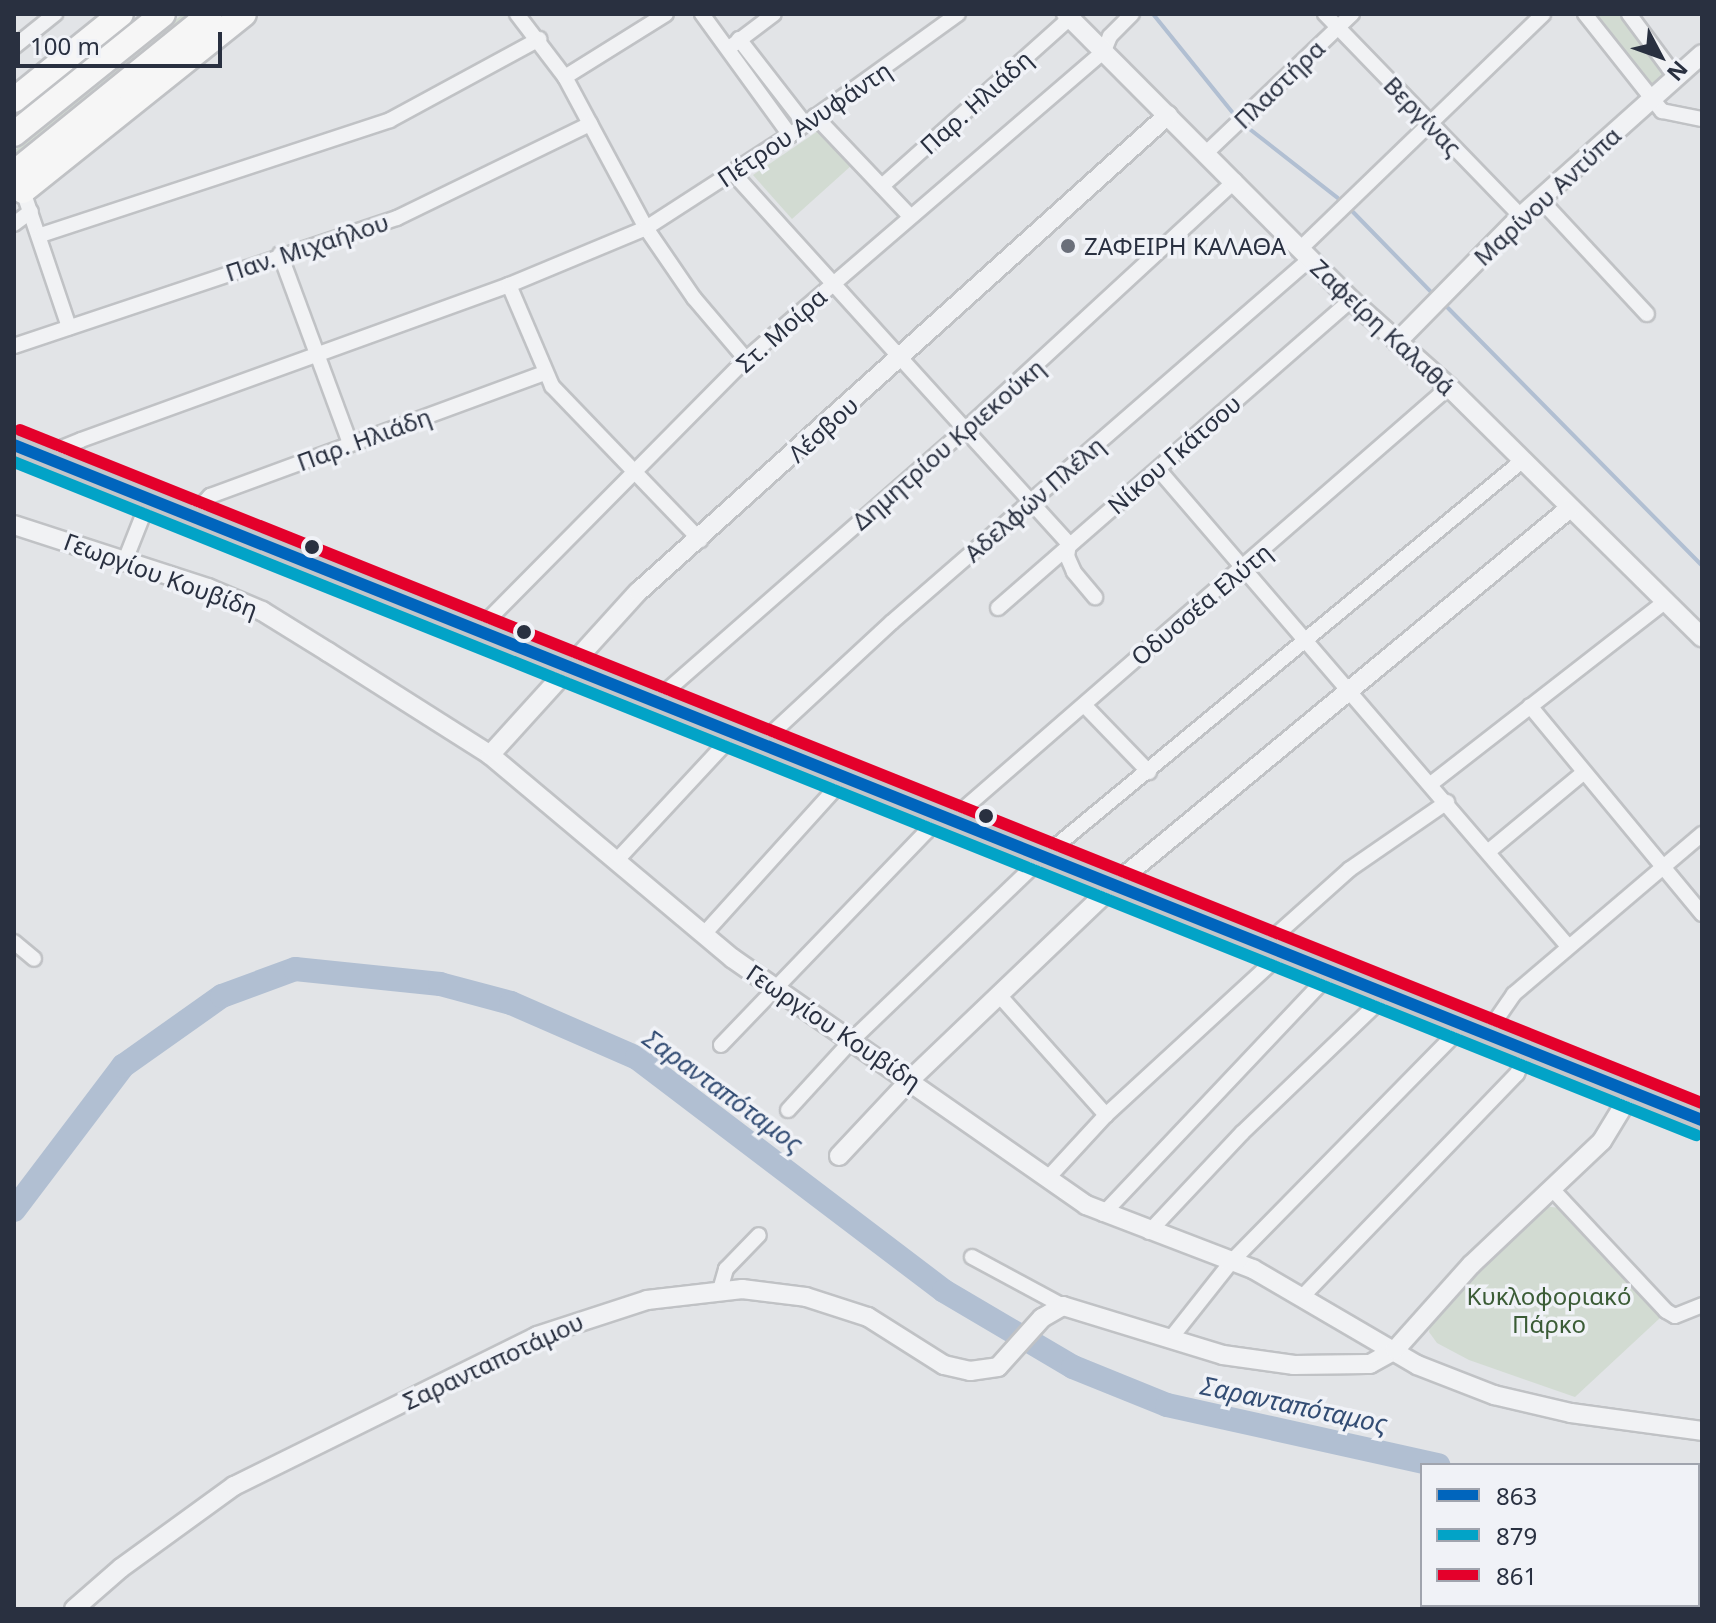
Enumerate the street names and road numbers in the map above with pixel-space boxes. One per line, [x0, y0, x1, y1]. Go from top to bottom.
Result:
street label: Πλαστήρα [1228, 34, 1330, 134]
street label: Παρ. Ηλιάδη [914, 44, 1038, 160]
street label: Πέτρου Ανυφάντη [712, 55, 896, 193]
street label: Βεργίνας [1378, 70, 1468, 162]
street label: Μαρίνου Αντύπα [1468, 121, 1626, 271]
street label: Παν. Μιχαήλου [222, 207, 392, 287]
street label: Ζαφείρη Καλαθά [1305, 253, 1461, 401]
street label: Στ. Μοίρα [730, 282, 832, 378]
street label: Δημητρίου Κριεκούκη [846, 353, 1050, 535]
street label: Νίκου Γκάτσου [1102, 388, 1246, 520]
street label: Λέσβου [782, 390, 864, 468]
street label: Παρ. Ηλιάδη [293, 401, 435, 477]
street label: Αδελφών Πλέλη [958, 430, 1110, 568]
street label: Γεωργίου Κουβίδη [60, 527, 262, 623]
street label: Οδυσσέα Ελύτη [1125, 537, 1277, 671]
street label: Γεωργίου Κουβίδη [741, 958, 927, 1096]
street label: Σαρανταποτάμου [398, 1307, 588, 1415]

